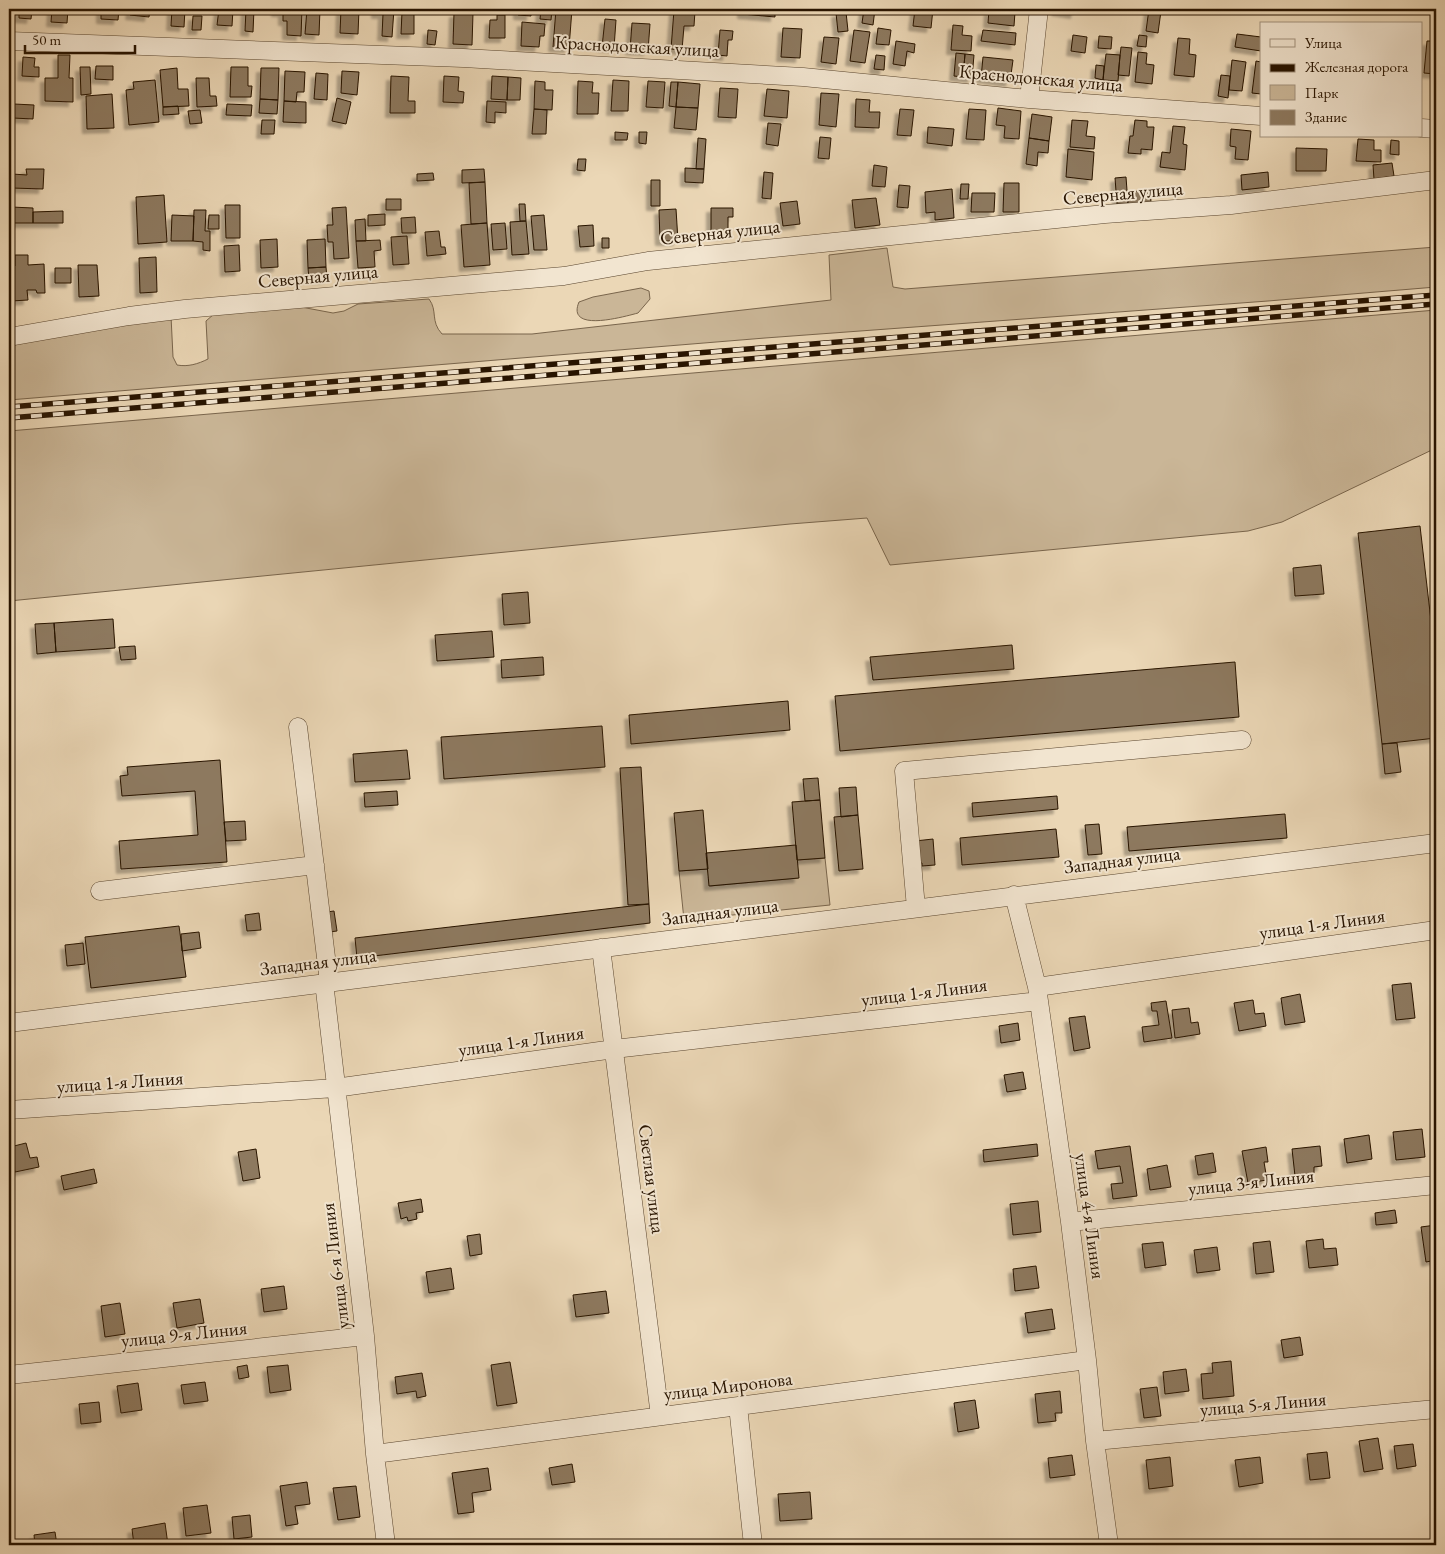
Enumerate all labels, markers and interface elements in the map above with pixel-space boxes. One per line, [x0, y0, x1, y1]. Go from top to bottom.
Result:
scale bar [25, 22, 135, 54]
legend [1260, 22, 1422, 138]
street label: Краснодонская улица [554, 29, 720, 63]
text: 50 m [32, 30, 61, 49]
text: Улица [1304, 33, 1342, 52]
text: Железная дорога [1304, 57, 1408, 76]
street label: Краснодонская улица [958, 58, 1124, 98]
text: Парк [1305, 83, 1338, 102]
text: Здание [1305, 107, 1347, 126]
street label: Северная улица [1062, 175, 1184, 211]
street label: Северная улица [659, 213, 782, 251]
street label: Северная улица [257, 258, 379, 294]
street label: Западная улица [1062, 840, 1182, 880]
street label: Западная улица [660, 892, 780, 932]
street label: улица 1-я Линия [1258, 903, 1387, 945]
street label: Западная улица [258, 942, 378, 982]
street label: улица 1-я Линия [860, 972, 989, 1012]
street label: улица 1-я Линия [457, 1020, 586, 1062]
street label: улица 1-я Линия [56, 1065, 185, 1099]
street label: Светлая улица [633, 1123, 671, 1235]
street label: улица 4-я Линия [1069, 1152, 1111, 1281]
street label: улица 3-я Линия [1187, 1163, 1316, 1201]
street label: улица 6-я Линия [315, 1201, 355, 1330]
street label: улица 9-я Линия [120, 1315, 249, 1353]
street label: улица Миронова [662, 1366, 794, 1406]
street label: улица 5-я Линия [1199, 1386, 1328, 1422]

